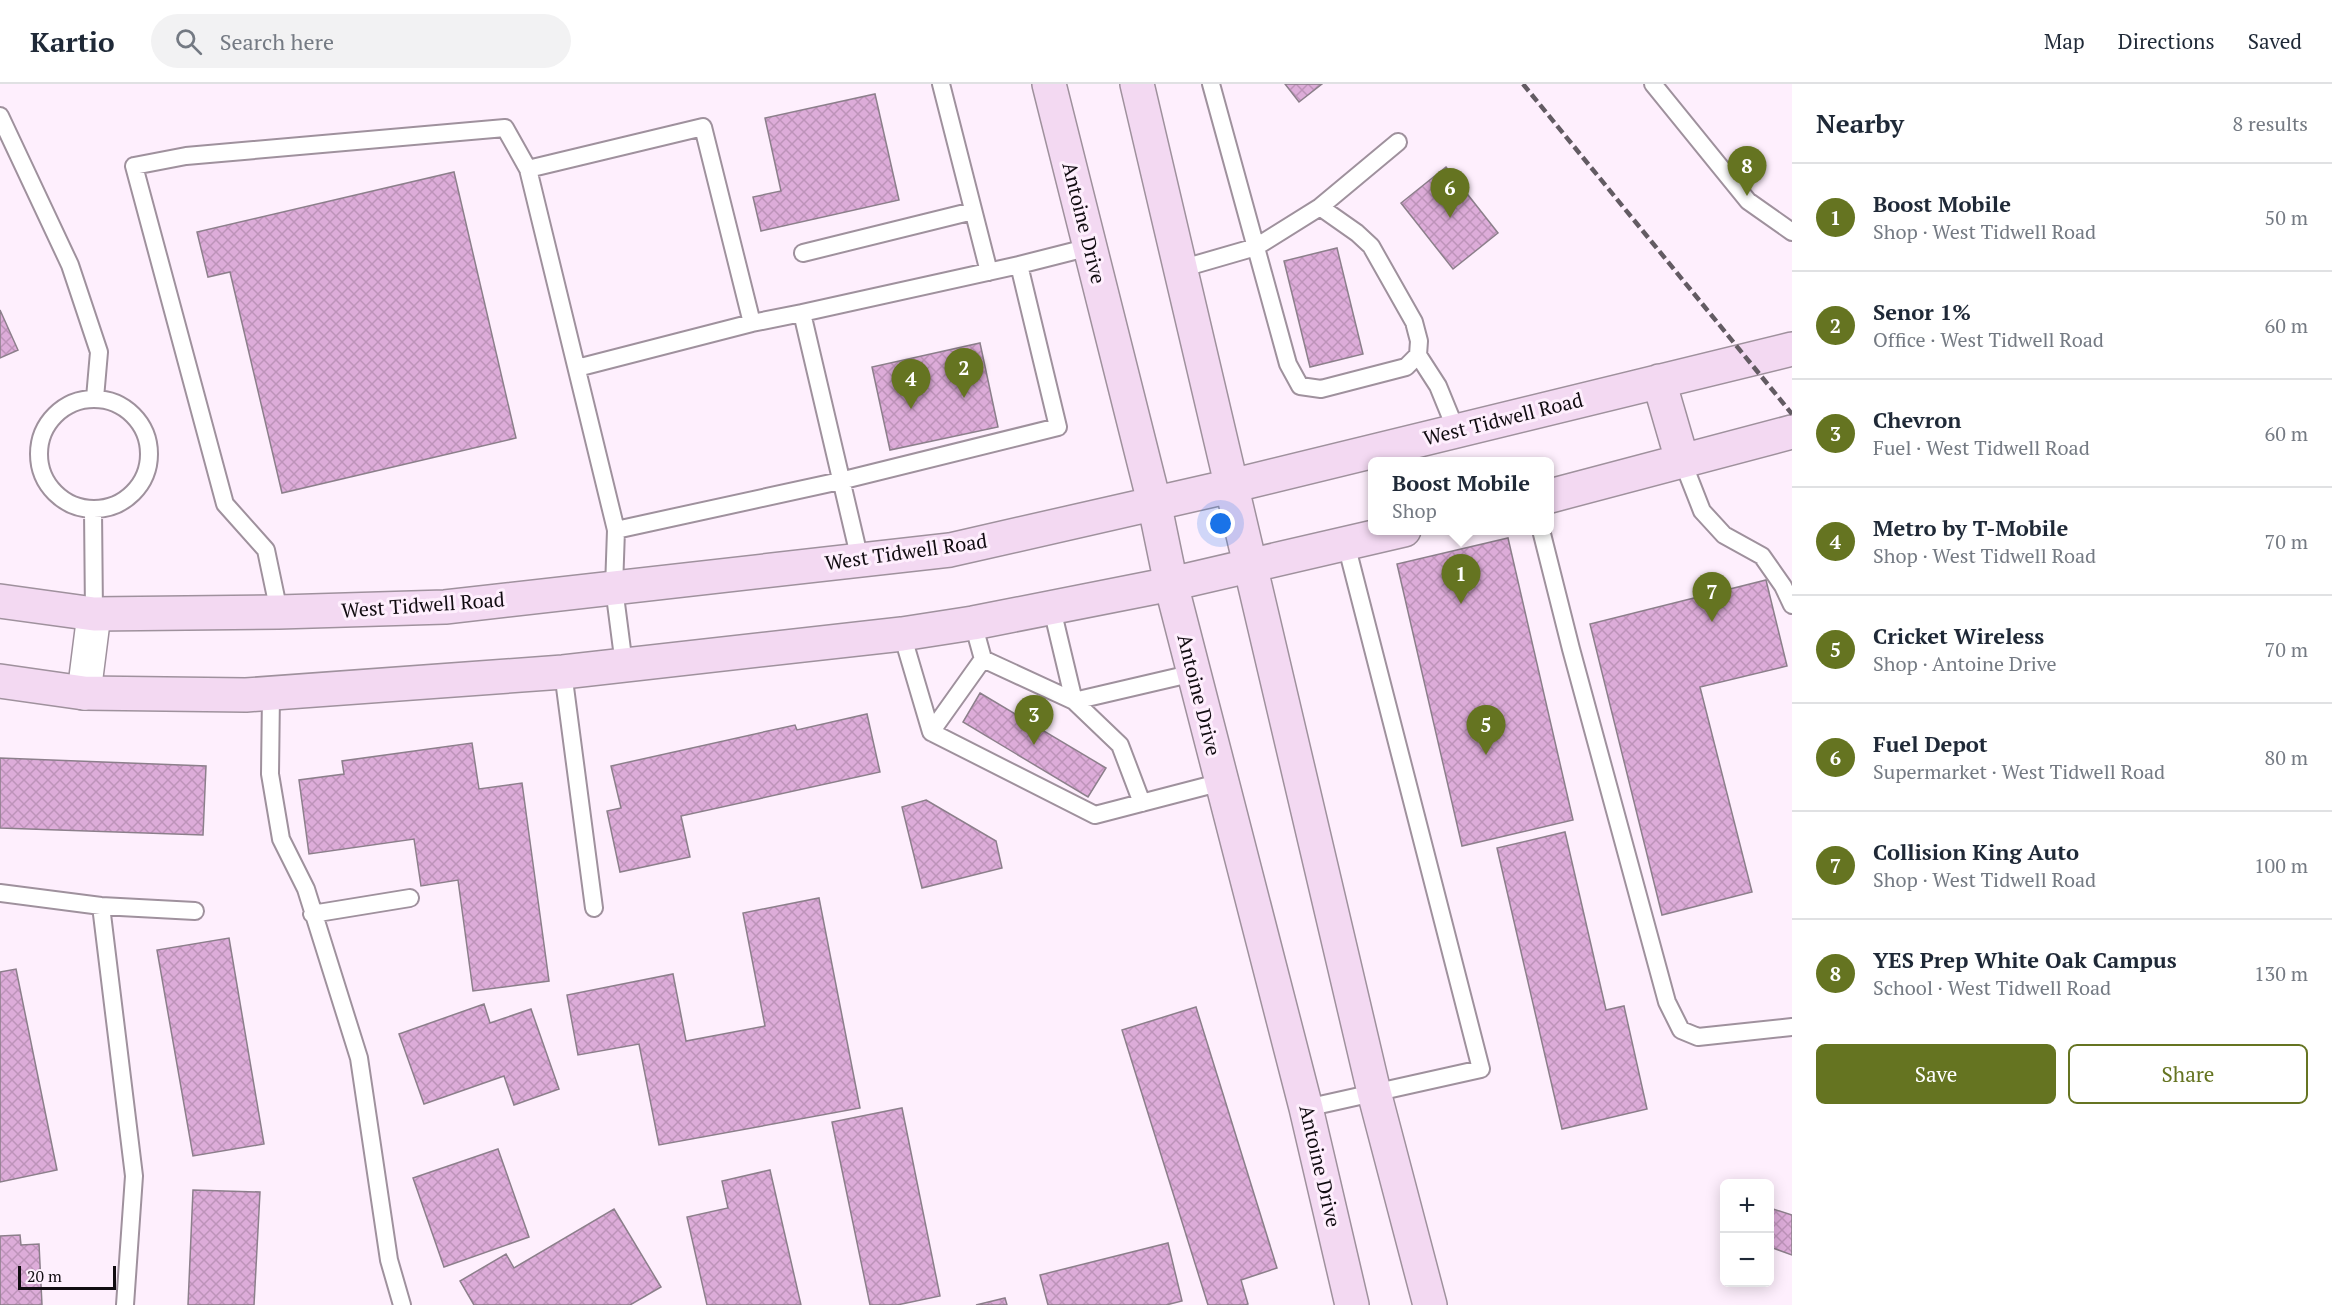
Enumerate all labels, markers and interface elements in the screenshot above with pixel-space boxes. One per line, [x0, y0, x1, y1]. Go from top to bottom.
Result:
search box [151, 14, 571, 68]
text: Kartio [30, 23, 115, 60]
icon: search [172, 25, 205, 58]
text: Search here [220, 27, 334, 56]
text: Map [2044, 27, 2085, 55]
text: Directions [2118, 27, 2215, 55]
text: Saved [2248, 27, 2302, 55]
text: Nearby [1816, 106, 1904, 140]
text: 8 results [2233, 110, 2308, 137]
pin: 8 [1728, 147, 1766, 196]
street label: Antoine Drive [1056, 159, 1113, 287]
pin: 6 [1430, 168, 1470, 218]
text: Boost Mobile [1873, 189, 2011, 218]
text: 1 [1830, 204, 1841, 231]
text: 50 m [2265, 204, 2308, 231]
text: Shop · West Tidwell Road [1873, 218, 2096, 245]
text: Senor 1% [1873, 297, 1971, 326]
text: 2 [1830, 312, 1841, 339]
text: 60 m [2265, 312, 2308, 339]
text: Office · West Tidwell Road [1873, 326, 2104, 353]
pin: 2 [944, 348, 984, 398]
pin: 4 [892, 360, 930, 409]
street label: West Tidwell Road [1420, 386, 1586, 451]
text: Chevron [1873, 405, 1961, 434]
text: 3 [1830, 420, 1841, 447]
text: 60 m [2265, 420, 2308, 447]
text: Fuel · West Tidwell Road [1873, 434, 2090, 461]
popup [1368, 457, 1554, 535]
text: Boost Mobile [1392, 468, 1530, 497]
text: Shop [1392, 497, 1437, 524]
your location [1206, 509, 1235, 538]
text: Metro by T-Mobile [1873, 513, 2068, 542]
street label: West Tidwell Road [823, 527, 989, 576]
text: 4 [1830, 528, 1841, 555]
text: 70 m [2265, 528, 2308, 555]
text: Shop · West Tidwell Road [1873, 542, 2096, 569]
pin: 1 [1442, 554, 1480, 604]
pin: 7 [1692, 572, 1732, 622]
street label: West Tidwell Road [340, 585, 506, 624]
text: Cricket Wireless [1873, 621, 2044, 650]
street label: Antoine Drive [1171, 631, 1228, 759]
text: 5 [1830, 636, 1841, 663]
text: 70 m [2265, 636, 2308, 663]
text: Shop · Antoine Drive [1873, 650, 2057, 677]
pin: 3 [1014, 696, 1054, 745]
pin: 5 [1466, 706, 1506, 755]
text: Fuel Depot [1873, 729, 1988, 758]
text: 6 [1830, 744, 1841, 771]
text: 80 m [2265, 744, 2308, 771]
text: Supermarket · West Tidwell Road [1873, 758, 2165, 785]
text: Collision King Auto [1873, 837, 2079, 866]
text: 7 [1830, 852, 1841, 879]
text: 100 m [2254, 852, 2308, 879]
text: Shop · West Tidwell Road [1873, 866, 2096, 893]
text: YES Prep White Oak Campus [1873, 945, 2177, 974]
text: 8 [1830, 960, 1841, 987]
text: 130 m [2254, 960, 2308, 987]
text: School · West Tidwell Road [1873, 974, 2111, 1001]
button: Save [1816, 1044, 2056, 1104]
button: Share [2068, 1044, 2308, 1104]
street label: Antoine Drive [1293, 1102, 1348, 1230]
map controls [1720, 1179, 1774, 1287]
button: + [1720, 1179, 1774, 1233]
button: − [1720, 1233, 1774, 1287]
scale bar [18, 1263, 116, 1290]
text: 20 m [27, 1265, 62, 1287]

